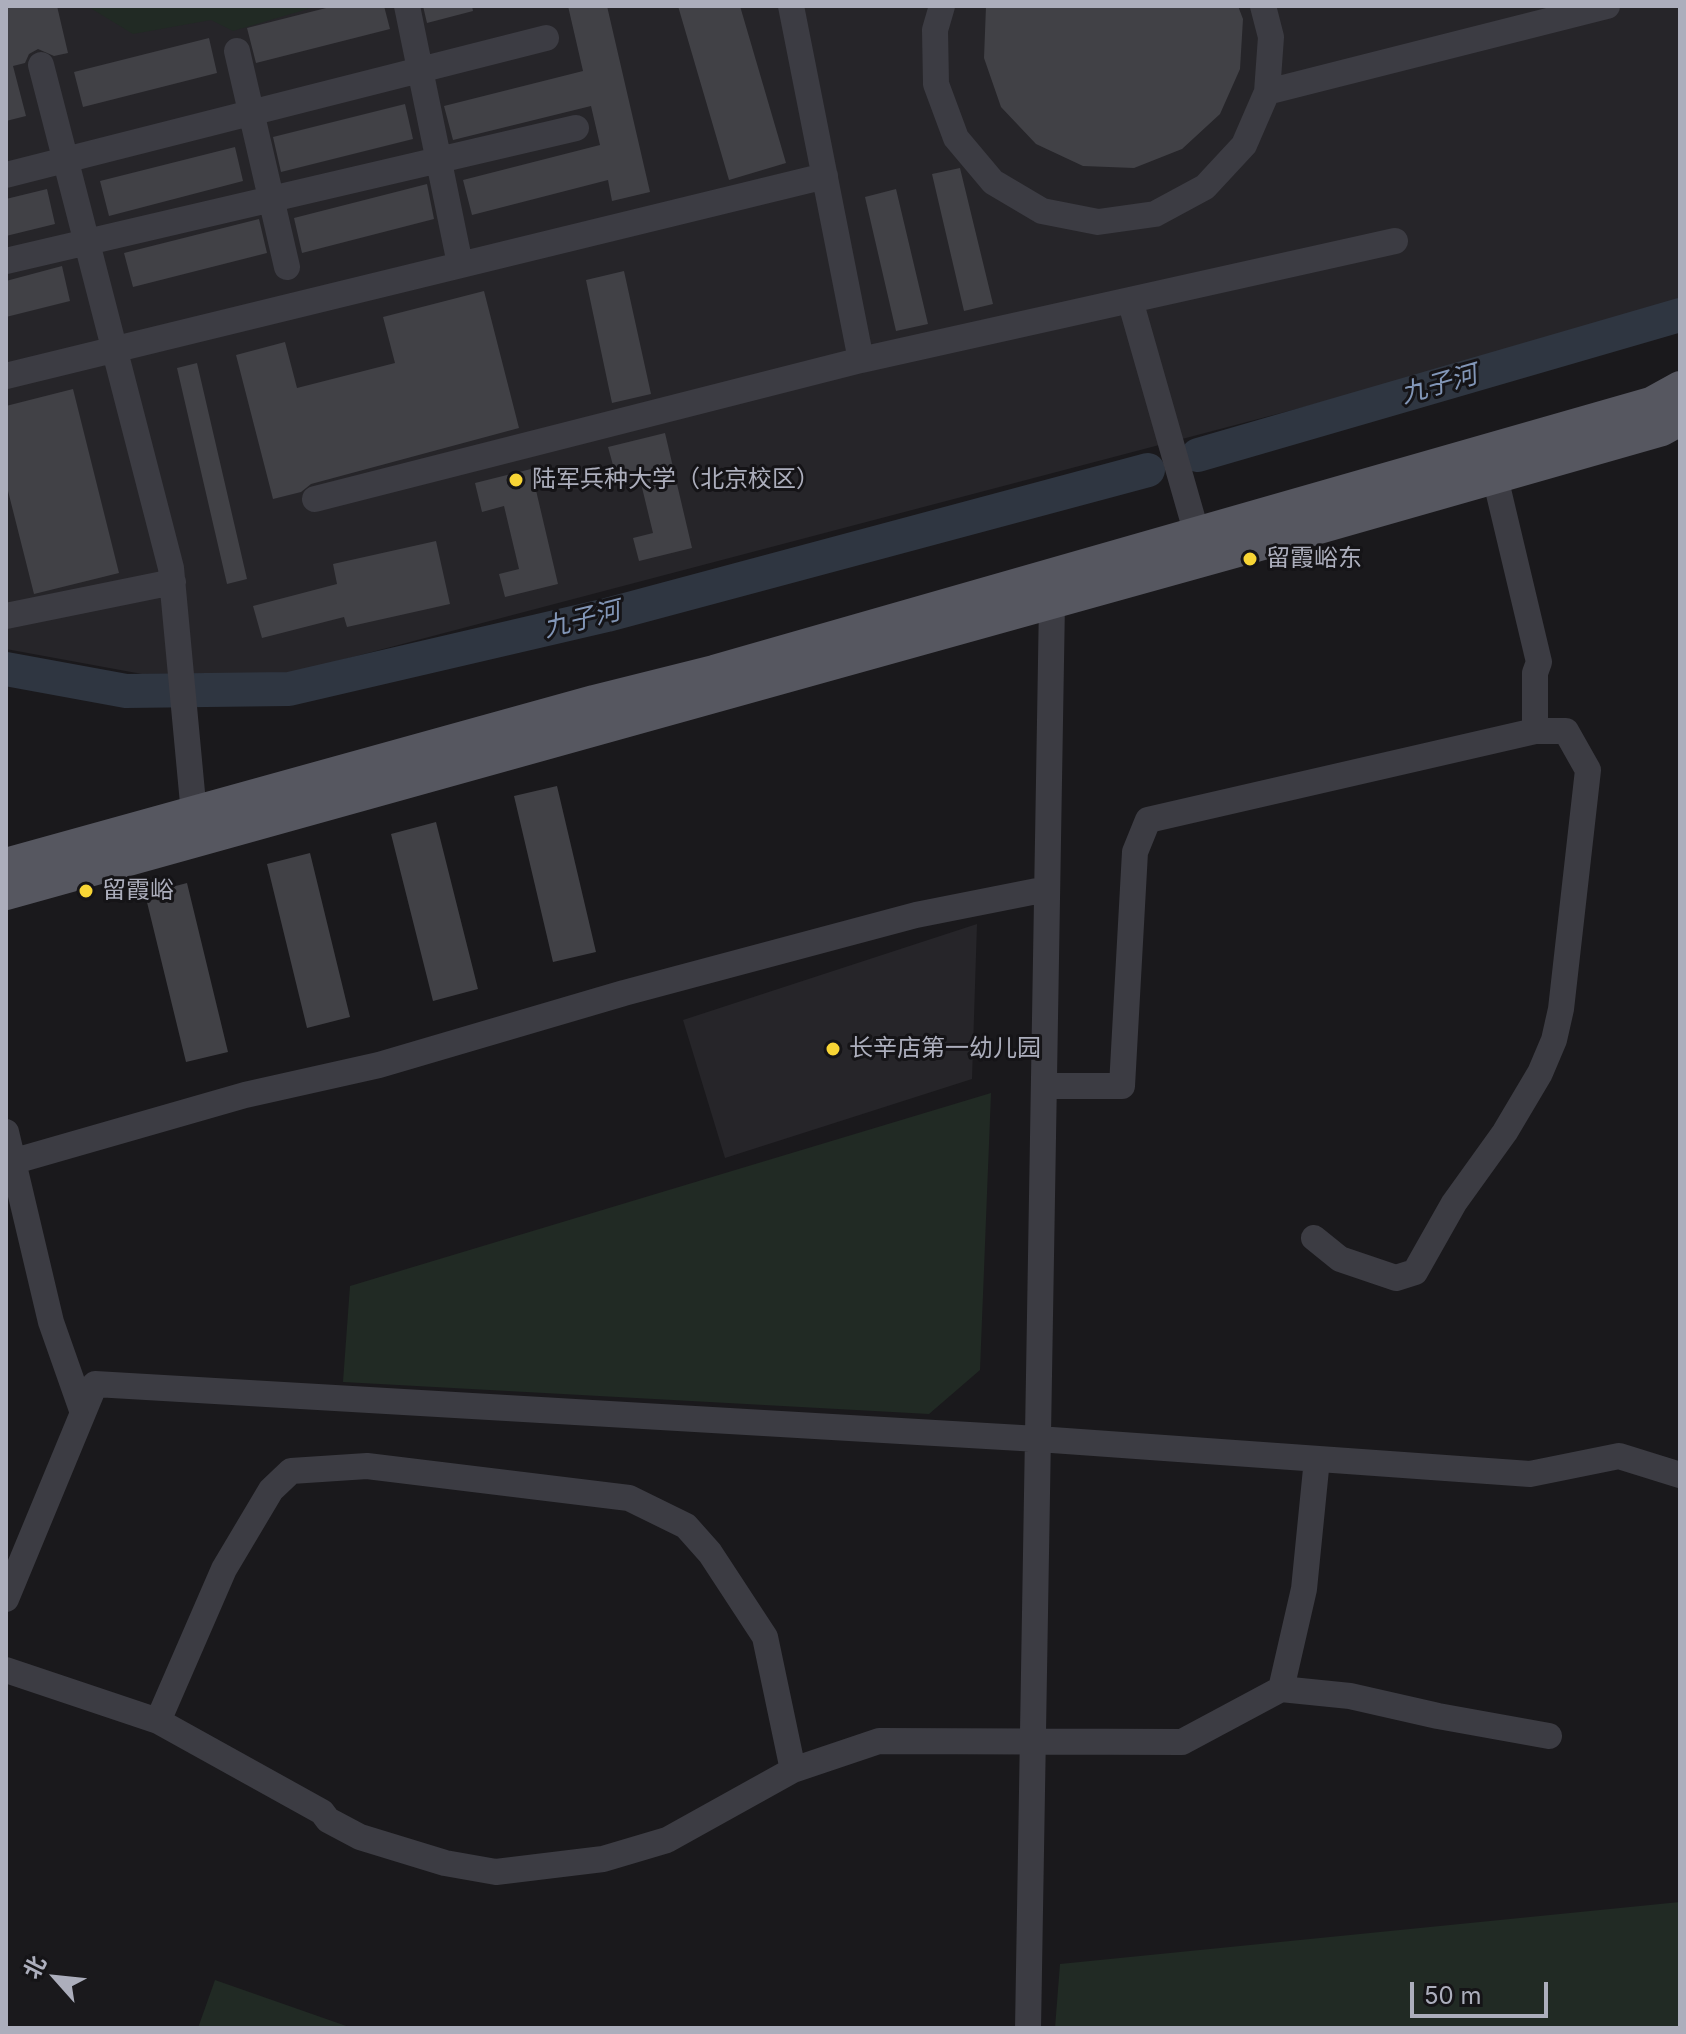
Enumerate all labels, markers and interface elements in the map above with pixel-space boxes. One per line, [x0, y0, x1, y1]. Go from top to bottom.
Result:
water label: 九子河 [1397, 359, 1481, 411]
place label: 陆军兵种大学（北京校区） [532, 466, 820, 494]
marker: 陆军兵种大学（北京校区） [507, 471, 525, 489]
place label: 留霞峪东 [1266, 545, 1362, 573]
marker: 留霞峪东 [1241, 550, 1259, 568]
water label: 九子河 [540, 595, 624, 645]
place label: 留霞峪 [102, 877, 174, 905]
marker: 留霞峪 [77, 882, 95, 900]
place label: 长辛店第一幼儿园 [849, 1035, 1041, 1063]
marker: 长辛店第一幼儿园 [824, 1040, 842, 1058]
north arrow [16, 1938, 96, 2018]
text: 北 [18, 1951, 51, 1983]
scale bar [1414, 1966, 1552, 2016]
text: 50 m [1424, 1981, 1482, 2010]

